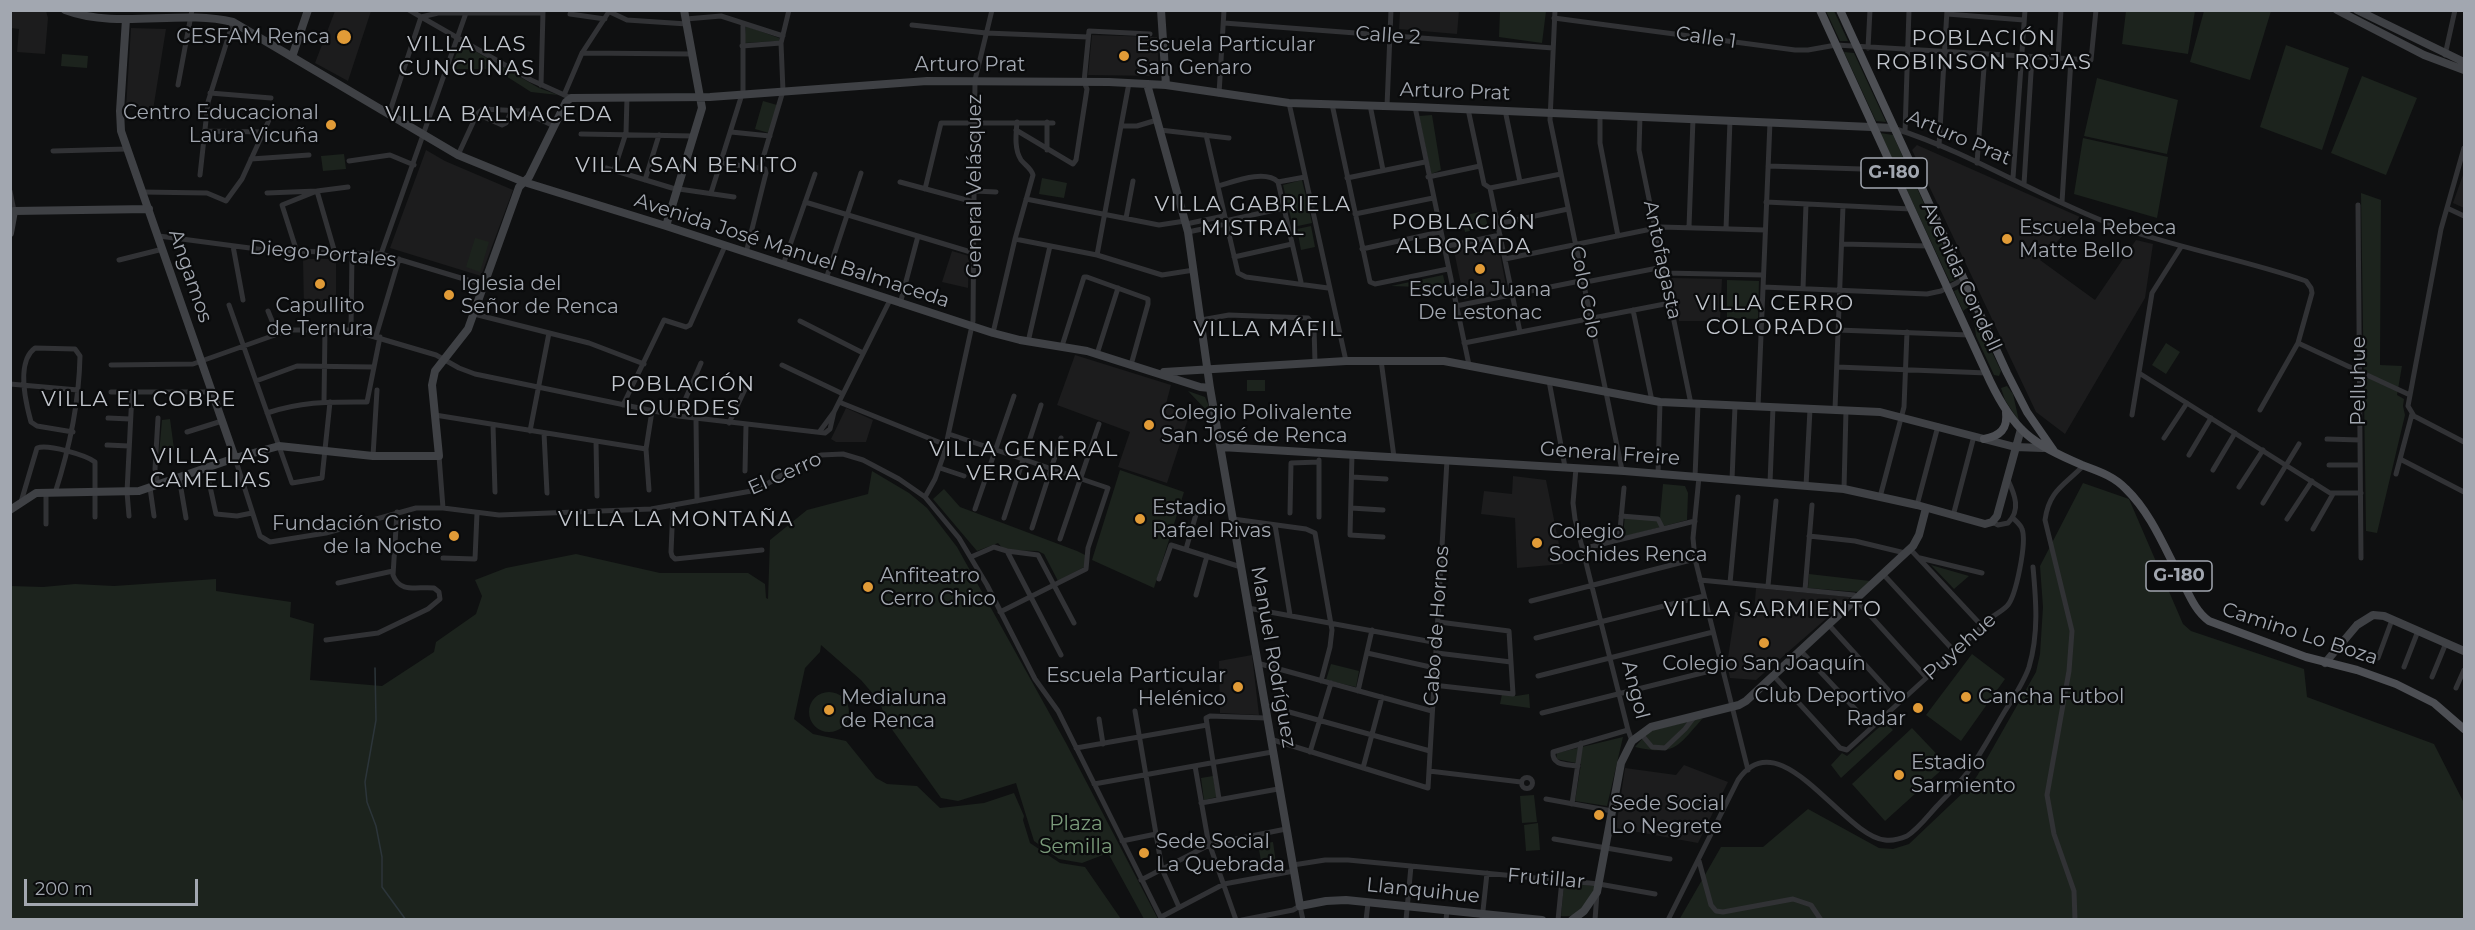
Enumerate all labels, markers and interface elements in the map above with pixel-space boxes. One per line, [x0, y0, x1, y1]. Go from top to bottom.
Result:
street label: Calle 2 [1355, 22, 1421, 50]
street label: Calle 1 [1674, 22, 1738, 54]
place label: CESFAM Renca [176, 25, 330, 49]
district label: POBLACIÓN ROBINSON ROJAS [1876, 26, 2092, 76]
marker: CESFAM Renca [335, 28, 353, 46]
district label: VILLA LAS CUNCUNAS [398, 32, 536, 82]
place label: Escuela Particular San Genaro [1136, 33, 1316, 80]
marker: Escuela Particular San Genaro [1117, 49, 1131, 63]
street label: Arturo Prat [915, 53, 1025, 77]
street label: Arturo Prat [1399, 78, 1511, 106]
street label: General Velásquez [963, 94, 987, 278]
place label: Centro Educacional Laura Vicuña [123, 101, 319, 148]
district label: VILLA BALMACEDA [385, 102, 613, 128]
street label: Arturo Prat [1903, 105, 2015, 171]
marker: Centro Educacional Laura Vicuña [324, 118, 338, 132]
district label: VILLA SAN BENITO [575, 153, 799, 179]
road number: G-180 [1861, 158, 1927, 188]
street label: Avenida José Manuel Balmaceda [631, 189, 953, 313]
district label: VILLA GABRIELA MISTRAL [1154, 192, 1352, 242]
street label: Antofagasta [1638, 198, 1686, 322]
street label: Avenida Condell [1916, 198, 2006, 356]
district label: POBLACIÓN ALBORADA [1391, 210, 1537, 260]
place label: Escuela Rebeca Matte Bello [2019, 216, 2176, 263]
street label: Angamos [163, 226, 217, 326]
marker: Escuela Rebeca Matte Bello [2000, 232, 2014, 246]
street label: Diego Portales [249, 236, 397, 272]
street label: Colo Colo [1564, 244, 1606, 340]
marker: Escuela Juana De Lestonac [1473, 262, 1487, 276]
place label: Iglesia del Señor de Renca [461, 272, 619, 319]
marker: Capullito de Ternura [313, 277, 327, 291]
place label: Escuela Juana De Lestonac [1409, 278, 1551, 325]
marker: Iglesia del Señor de Renca [442, 288, 456, 302]
district label: VILLA CERRO COLORADO [1695, 291, 1855, 341]
place label: Capullito de Ternura [266, 294, 374, 341]
district label: VILLA MÁFIL [1193, 317, 1343, 343]
street label: Pelluhue [2347, 336, 2371, 426]
district label: POBLACIÓN LOURDES [610, 372, 756, 422]
district label: VILLA EL COBRE [41, 387, 237, 413]
place label: Colegio Polivalente San José de Renca [1161, 401, 1352, 448]
marker: Colegio Polivalente San José de Renca [1142, 418, 1156, 432]
district label: VILLA GENERAL VERGARA [929, 437, 1119, 487]
street label: General Freire [1539, 437, 1681, 471]
district label: VILLA LAS CAMELIAS [150, 444, 272, 494]
street label: El Cerro [745, 447, 825, 501]
place label: Estadio Rafael Rivas [1152, 496, 1271, 543]
district label: VILLA LA MONTAÑA [558, 507, 794, 533]
place label: Fundación Cristo de la Noche [272, 512, 442, 559]
marker: Estadio Rafael Rivas [1133, 512, 1147, 526]
place label: Colegio Sochides Renca [1549, 520, 1708, 567]
marker: Fundación Cristo de la Noche [447, 529, 461, 543]
marker: Colegio Sochides Renca [1530, 536, 1544, 550]
street label: Cabo de Hornos [1419, 545, 1455, 707]
road number: G-180 [2146, 561, 2212, 591]
place label: Anfiteatro Cerro Chico [880, 564, 996, 611]
street label: Manuel Rodríguez [1245, 564, 1301, 750]
marker: Anfiteatro Cerro Chico [861, 580, 875, 594]
district label: VILLA SARMIENTO [1664, 597, 1882, 623]
street label: Camino Lo Boza [2219, 597, 2381, 671]
street label: Puyehue [1919, 608, 2001, 686]
marker: Colegio San Joaquín [1757, 636, 1771, 650]
place label: Colegio San Joaquín [1662, 652, 1866, 676]
street label: Angol [1616, 658, 1654, 722]
place label: Escuela Particular Helénico [1046, 664, 1226, 711]
marker: Escuela Particular Helénico [1231, 680, 1245, 694]
place label: Club Deportivo Radar [1755, 684, 1906, 731]
place label: Cancha Futbol [1978, 685, 2124, 709]
place label: Medialuna de Renca [841, 686, 947, 733]
marker: Cancha Futbol [1959, 690, 1973, 704]
marker: Club Deportivo Radar [1911, 701, 1925, 715]
marker: Medialuna de Renca [822, 703, 836, 717]
place label: Estadio Sarmiento [1911, 751, 2015, 798]
marker: Estadio Sarmiento [1892, 768, 1906, 782]
place label: Sede Social Lo Negrete [1611, 792, 1725, 839]
marker: Sede Social Lo Negrete [1592, 808, 1606, 822]
park label: Plaza Semilla [1039, 812, 1113, 859]
place label: Sede Social La Quebrada [1156, 830, 1285, 877]
marker: Sede Social La Quebrada [1137, 846, 1151, 860]
street label: Frutillar [1506, 864, 1586, 894]
scale bar [27, 867, 201, 905]
street label: Llanquihue [1365, 873, 1481, 909]
text: 200 m [35, 878, 93, 900]

